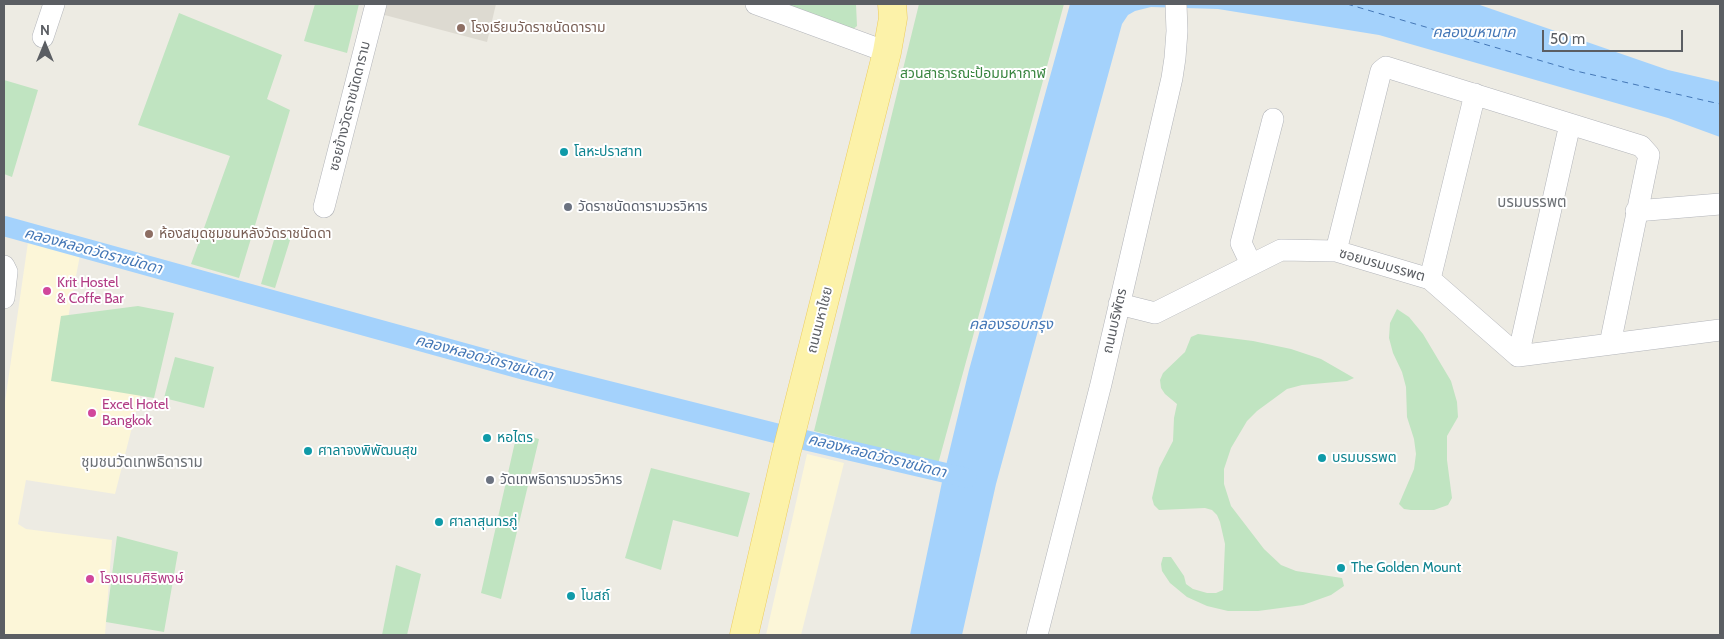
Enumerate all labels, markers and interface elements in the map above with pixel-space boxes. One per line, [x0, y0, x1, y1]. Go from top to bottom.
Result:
north arrow [20, 20, 70, 70]
place label: โรงเรียนวัดราชนัดดาราม [471, 20, 606, 36]
scale bar [1544, 20, 1685, 52]
text: N [40, 21, 50, 39]
marker: โรงเรียนวัดราชนัดดาราม [455, 22, 467, 34]
water label: คลองมหานาค [1432, 24, 1516, 42]
text: 50 m [1550, 30, 1585, 48]
street label: ซอยข้างวัดราชนัดดาราม [326, 39, 374, 173]
park label: สวนสาธารณะป้อมมหากาฬ [900, 66, 1046, 82]
place label: โลหะปราสาท [574, 144, 642, 160]
marker: โลหะปราสาท [558, 146, 570, 158]
district label: บรมบรรพต [1497, 194, 1567, 212]
place label: วัดราชนัดดารามวรวิหาร [578, 199, 708, 215]
marker: วัดราชนัดดารามวรวิหาร [562, 201, 574, 213]
water label: คลองหลอดวัดราชนัดดา [22, 224, 164, 278]
place label: ห้องสมุดชุมชนหลังวัดราชนัดดา [159, 226, 332, 242]
marker: ห้องสมุดชุมชนหลังวัดราชนัดดา [143, 228, 155, 240]
street label: ซอยบรมบรรพต [1337, 245, 1427, 285]
place label: Krit Hostel & Coffe Bar [57, 275, 124, 308]
marker: Krit Hostel & Coffe Bar [41, 285, 53, 297]
street label: ถนนมหาไชย [804, 285, 836, 355]
street label: ถนนบริพัตร [1099, 287, 1131, 355]
water label: คลองรอบกรุง [969, 316, 1053, 334]
water label: คลองหลอดวัดราชนัดดา [413, 331, 555, 385]
place label: Excel Hotel Bangkok [102, 397, 168, 430]
marker: Excel Hotel Bangkok [86, 407, 98, 419]
place label: หอไตร [497, 430, 533, 446]
water label: คลองหลอดวัดราชนัดดา [806, 430, 948, 482]
marker: หอไตร [481, 432, 493, 444]
place label: ศาลาจงพิพัฒนสุข [318, 443, 417, 459]
marker: ศาลาจงพิพัฒนสุข [302, 445, 314, 457]
place label: บรมบรรพต [1332, 450, 1397, 466]
marker: บรมบรรพต [1316, 452, 1328, 464]
district label: ชุมชนวัดเทพธิดาราม [81, 454, 203, 472]
place label: วัดเทพธิดารามวรวิหาร [500, 472, 622, 488]
marker: วัดเทพธิดารามวรวิหาร [484, 474, 496, 486]
place label: ศาลาสุนทรภู่ [449, 514, 518, 530]
marker: ศาลาสุนทรภู่ [433, 516, 445, 528]
place label: The Golden Mount [1351, 560, 1461, 576]
marker: The Golden Mount [1335, 562, 1347, 574]
place label: โรงแรมศิริพงษ์ [100, 571, 184, 587]
marker: โรงแรมศิริพงษ์ [84, 573, 96, 585]
place label: โบสถ์ [581, 588, 610, 604]
marker: โบสถ์ [565, 590, 577, 602]

